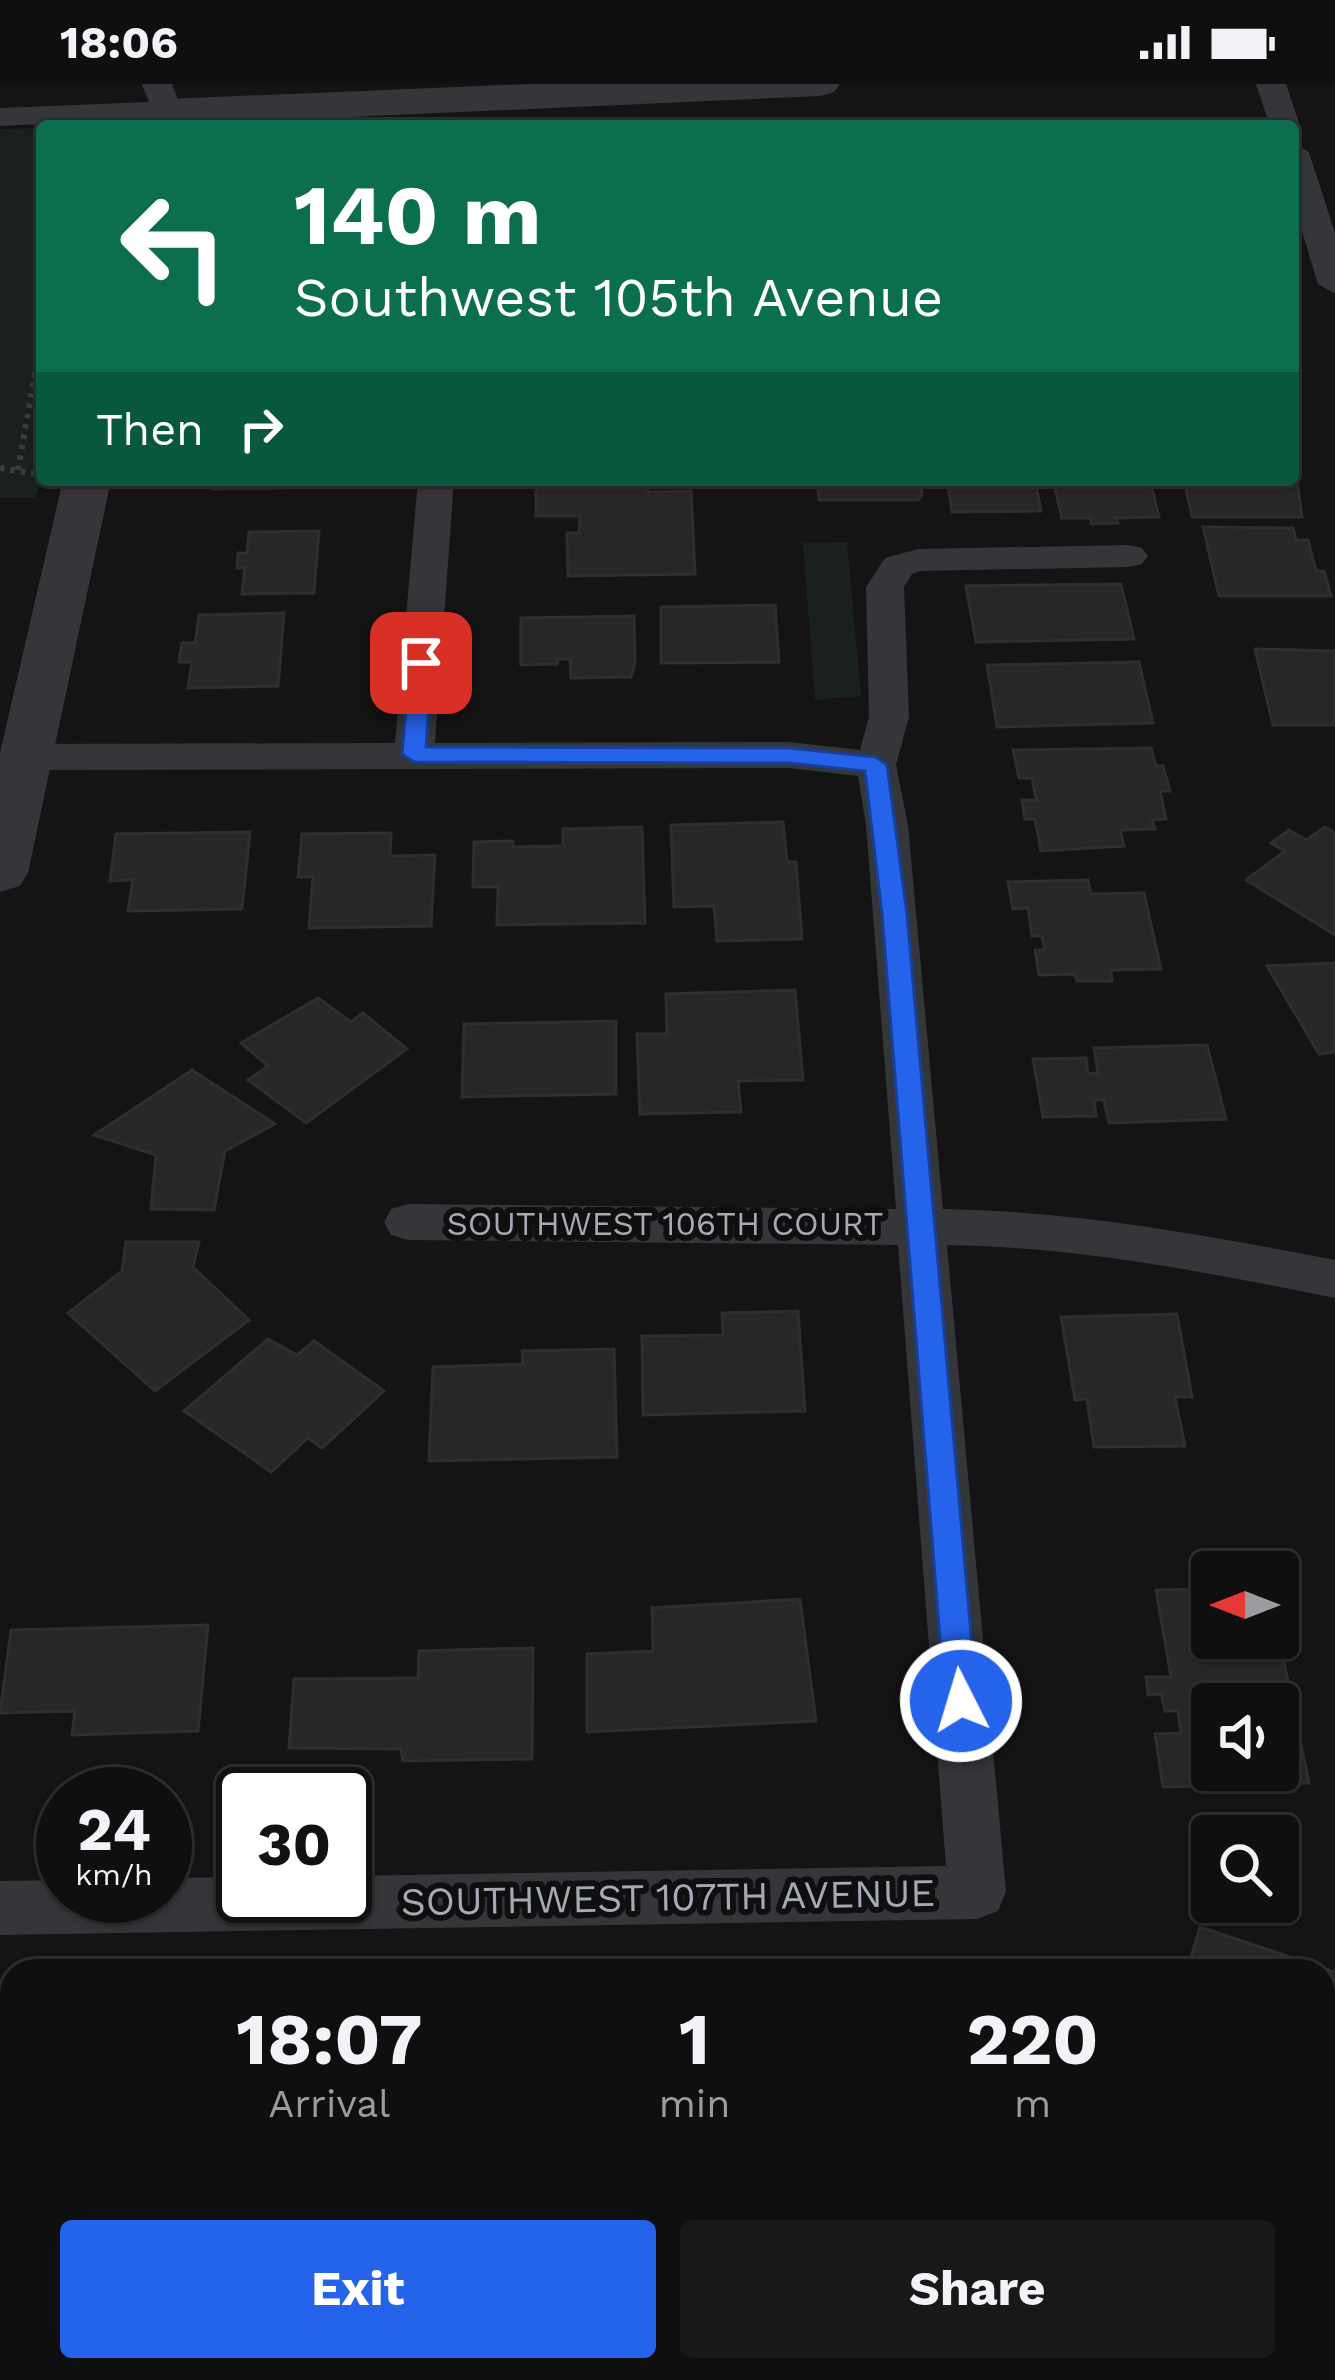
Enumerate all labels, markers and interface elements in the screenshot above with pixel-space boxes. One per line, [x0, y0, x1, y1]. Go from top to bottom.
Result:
text: 18:06 [60, 16, 178, 69]
text: 140 m [294, 166, 542, 264]
icon: left [96, 168, 252, 324]
text: Southwest 105th Avenue [294, 266, 943, 329]
icon: right [228, 396, 294, 462]
text: Then [96, 403, 204, 456]
pin [370, 612, 472, 714]
icon: arrive [388, 630, 454, 696]
street label: SOUTHWEST 106TH COURT [447, 1204, 883, 1243]
north arrow [1191, 1551, 1299, 1659]
map controls [1191, 1551, 1299, 1923]
position arrow [898, 1638, 1024, 1764]
button: sound [1191, 1683, 1299, 1791]
speed limit sign: 30 [216, 1767, 372, 1923]
text: 24 [77, 1794, 151, 1865]
button: search [1191, 1815, 1299, 1923]
text: km/h [75, 1857, 153, 1892]
street label: SOUTHWEST 107TH AVENUE [400, 1870, 936, 1924]
text: 18:07 [236, 1997, 422, 2081]
text: 1 [679, 1997, 710, 2081]
text: 220 [967, 1997, 1099, 2081]
text: Arrival [268, 2081, 390, 2126]
text: min [659, 2081, 730, 2126]
text: m [1014, 2081, 1051, 2126]
button: Exit [60, 2220, 656, 2358]
button: Share [680, 2220, 1275, 2358]

